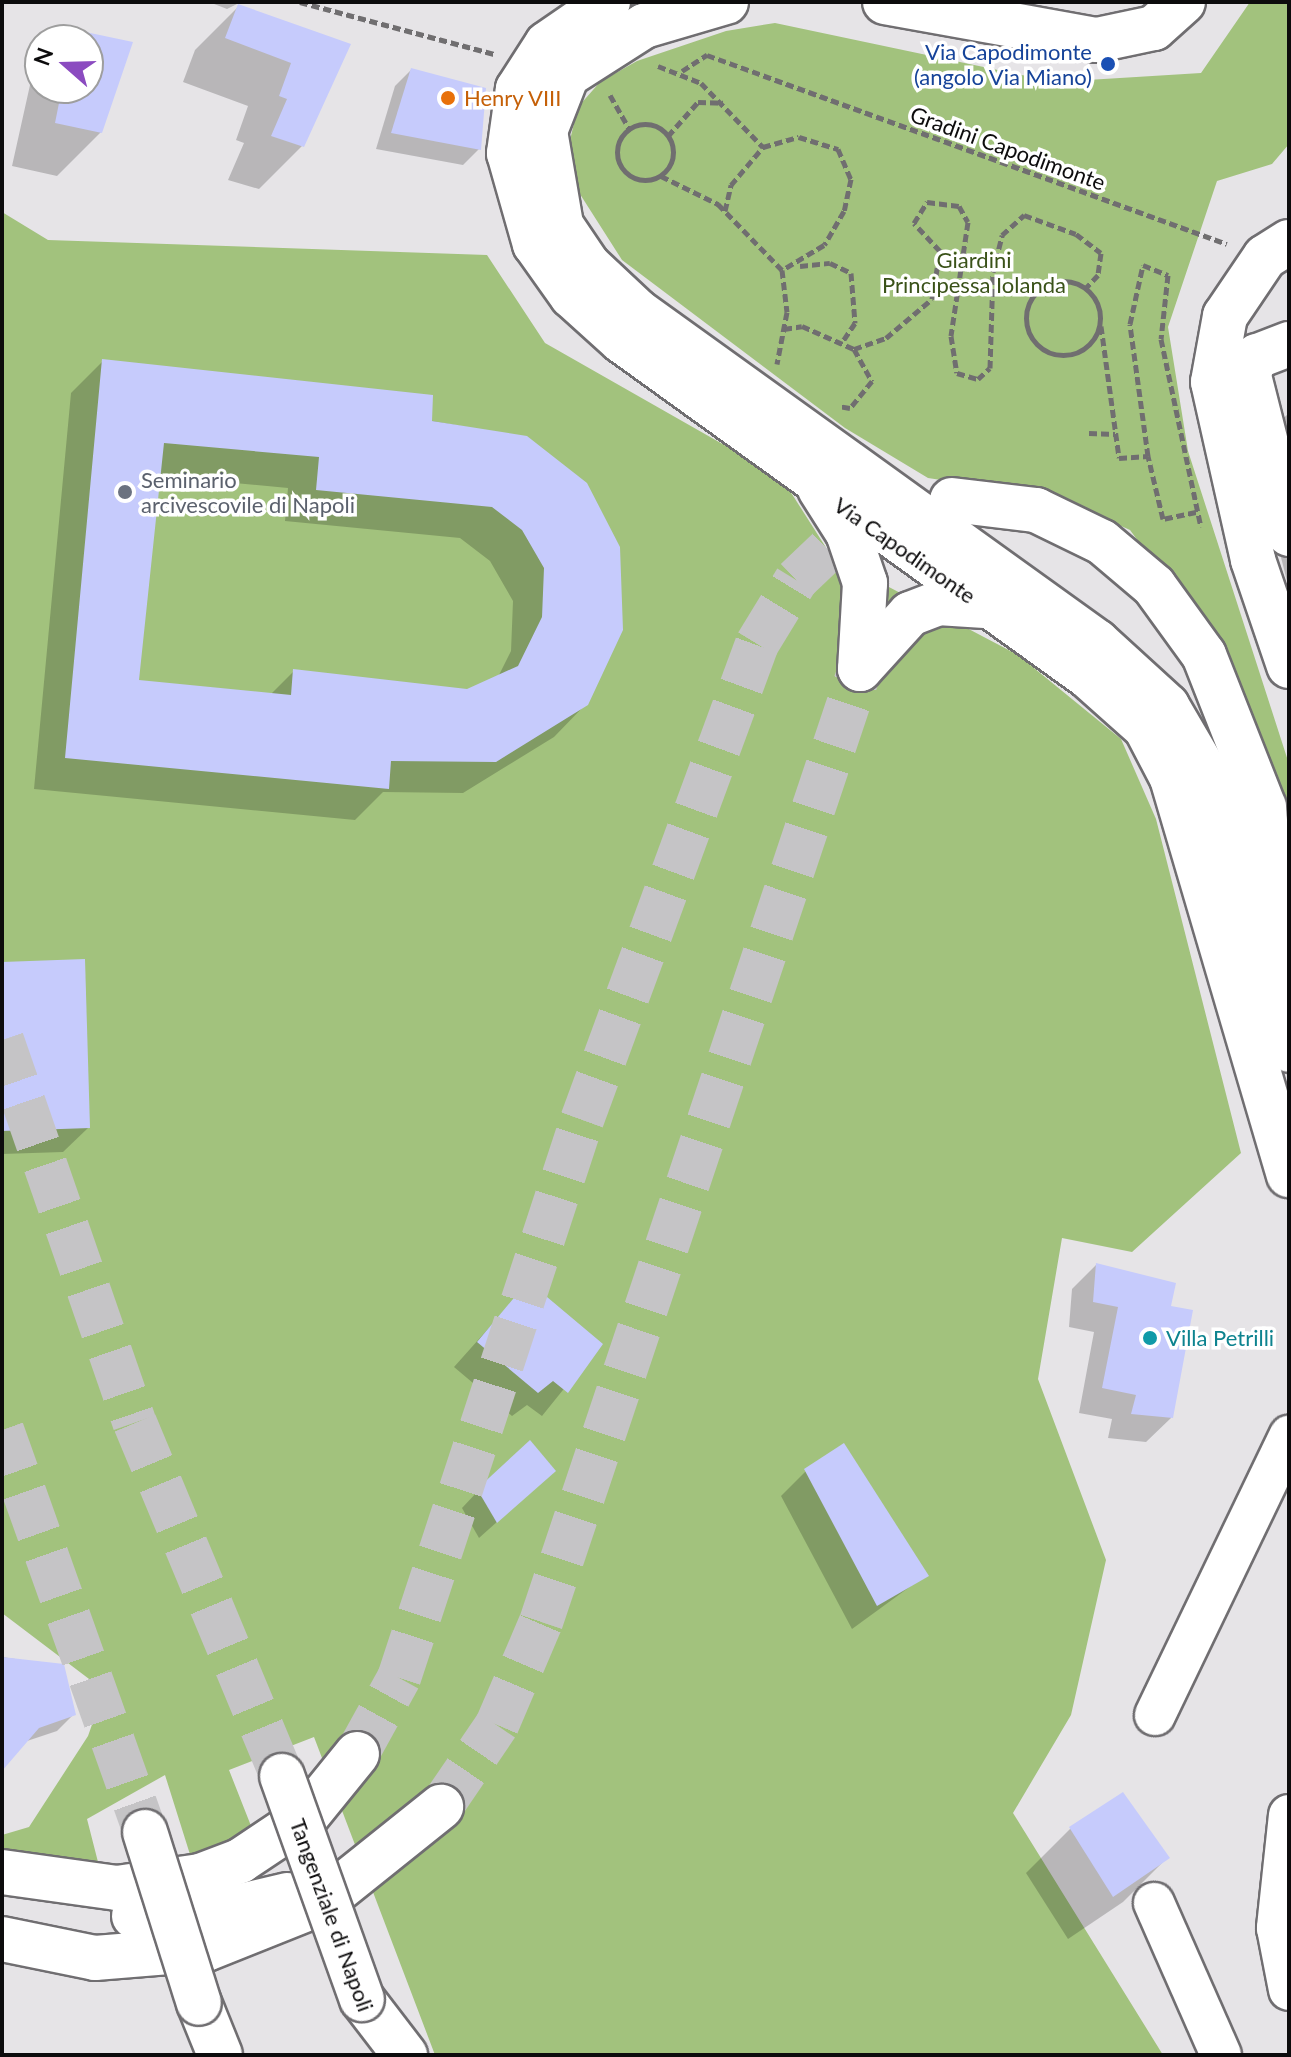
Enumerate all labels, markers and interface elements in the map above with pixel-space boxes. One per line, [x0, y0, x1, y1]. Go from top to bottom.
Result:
north arrow [24, 24, 104, 104]
place label: Via Capodimonte (angolo Via Miano) [913, 38, 1092, 90]
text: N [27, 44, 58, 69]
marker: Via Capodimonte (angolo Via Miano) [1099, 55, 1117, 73]
place label: Henry VIII [464, 85, 563, 111]
marker: Henry VIII [439, 89, 457, 107]
street label: Gradini Capodimonte [907, 100, 1109, 196]
park label: Giardini Principessa Iolanda [882, 246, 1066, 298]
place label: Seminario arcivescovile di Napoli [141, 466, 355, 518]
marker: Seminario arcivescovile di Napoli [116, 483, 134, 501]
street label: Via Capodimonte [829, 491, 981, 609]
place label: Villa Petrilli [1166, 1325, 1274, 1351]
marker: Villa Petrilli [1141, 1329, 1159, 1347]
street label: Tangenziale di Napoli [285, 1815, 379, 2015]

